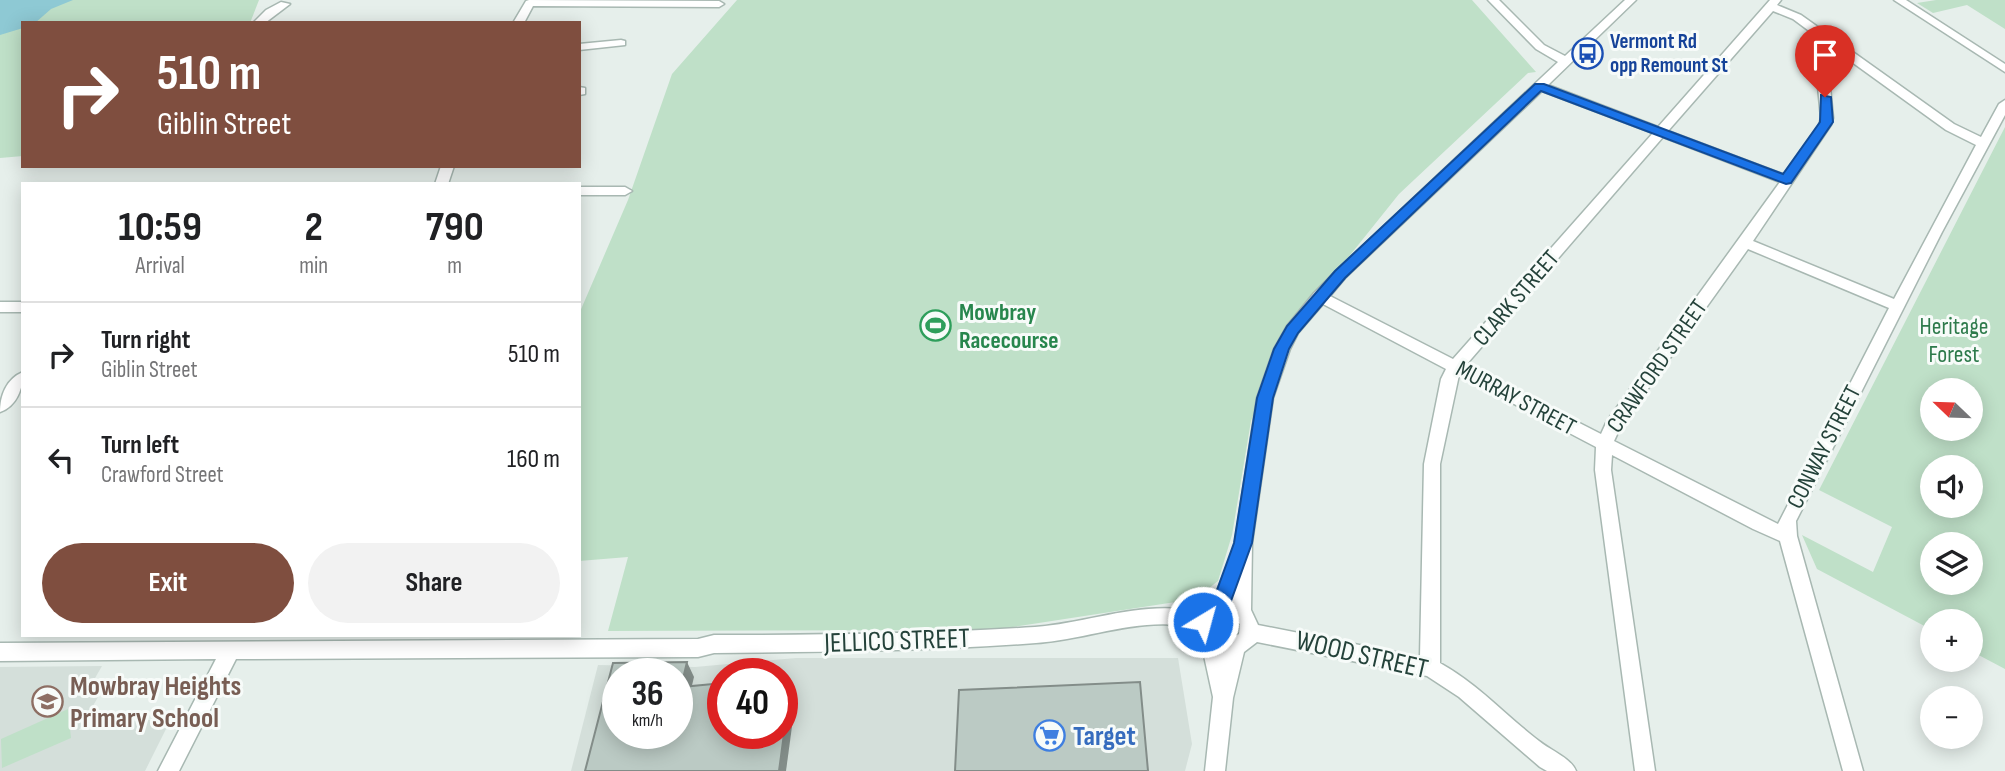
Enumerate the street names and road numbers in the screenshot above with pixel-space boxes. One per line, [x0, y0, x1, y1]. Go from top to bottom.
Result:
street label: CLARK STREET [1467, 244, 1566, 352]
street label: CRAWFORD STREET [1600, 294, 1714, 438]
street label: MURRAY STREET [1451, 354, 1581, 442]
street label: CONWAY STREET [1781, 380, 1867, 513]
street label: JELLICO STREET [823, 622, 970, 660]
street label: WOOD STREET [1293, 624, 1431, 686]

